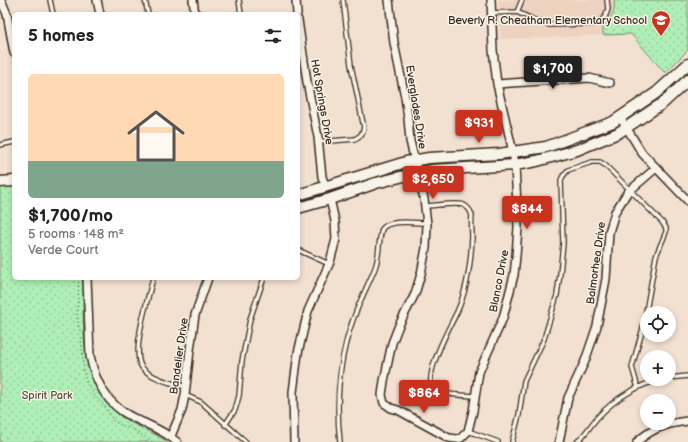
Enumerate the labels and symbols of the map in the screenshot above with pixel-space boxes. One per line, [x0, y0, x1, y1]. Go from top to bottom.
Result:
school or university icon: Beverly R. Cheatham Elementary School [650, 9, 672, 37]
place label: Beverly R. Cheatham Elementary School [448, 14, 647, 27]
pin: $1,700 [520, 56, 586, 90]
street label: Hot Springs Drive [308, 58, 336, 146]
street label: Everglades Drive [403, 64, 429, 150]
pin: $931 [455, 110, 503, 144]
pin: $2,650 [400, 166, 466, 200]
pin: $844 [503, 196, 551, 230]
street label: Balmorhea Drive [584, 220, 608, 305]
street label: Blanco Drive [487, 248, 512, 313]
street label: Bandelier Drive [167, 316, 191, 395]
pin: $864 [400, 380, 448, 414]
park label: Spirit Park [22, 389, 73, 402]

